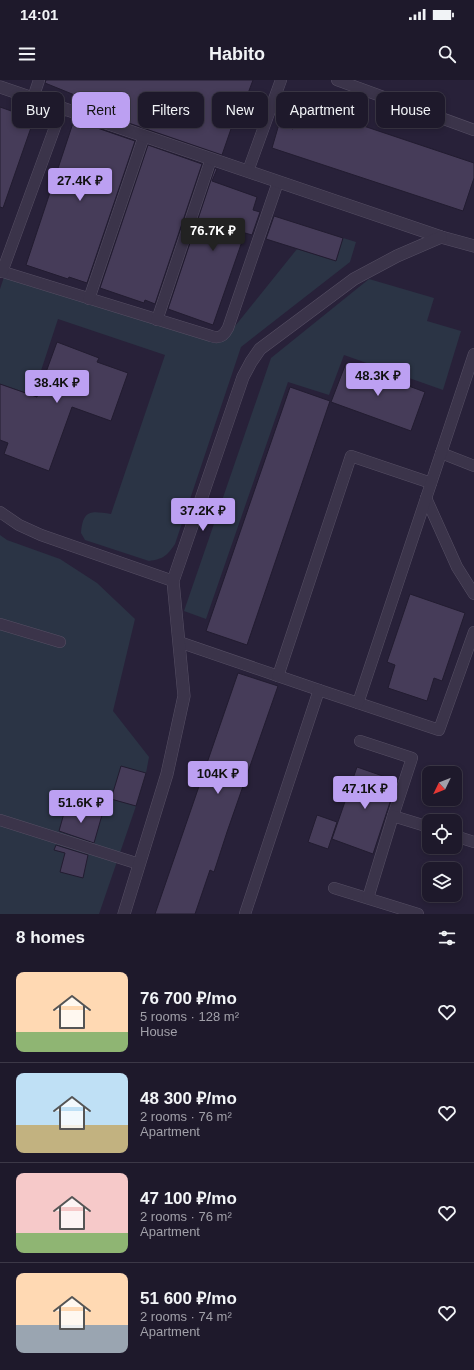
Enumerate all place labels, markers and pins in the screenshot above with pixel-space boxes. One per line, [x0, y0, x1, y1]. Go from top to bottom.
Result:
pin: 27.4K ₽ [43, 168, 117, 202]
pin: 76.7K ₽ [176, 218, 250, 252]
pin: 48.3K ₽ [341, 363, 415, 397]
pin: 38.4K ₽ [20, 370, 94, 404]
pin: 37.2K ₽ [166, 498, 240, 532]
pin: 104K ₽ [185, 761, 251, 795]
pin: 47.1K ₽ [328, 776, 402, 810]
pin: 51.6K ₽ [44, 790, 118, 824]

